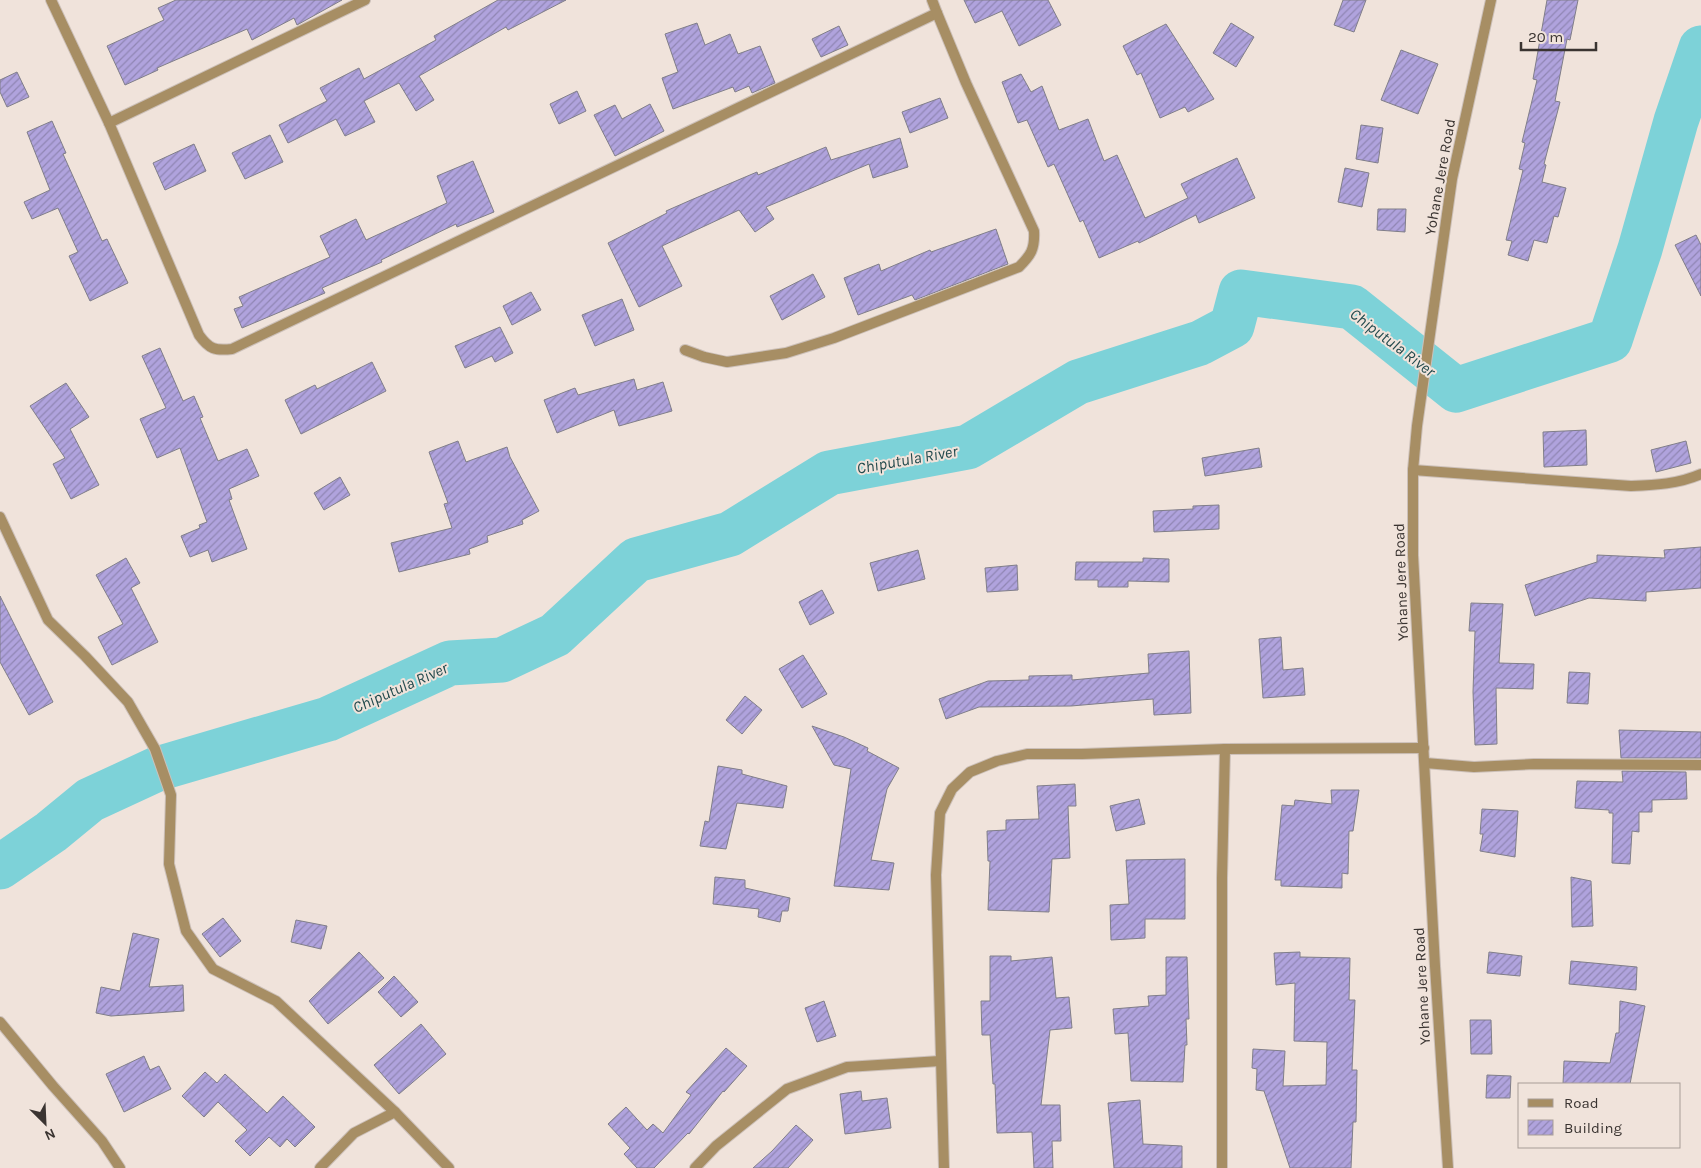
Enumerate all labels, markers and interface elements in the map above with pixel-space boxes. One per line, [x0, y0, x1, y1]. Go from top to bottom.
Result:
scale bar [1521, 20, 1596, 52]
text: 20 m [1528, 28, 1563, 46]
street label: Yohane Jere Road [1421, 117, 1459, 237]
water label: Chiputula River [1346, 304, 1440, 381]
water label: Chiputula River [855, 441, 959, 478]
street label: Yohane Jere Road [1390, 523, 1412, 641]
water label: Chiputula River [350, 658, 451, 717]
street label: Yohane Jere Road [1410, 927, 1434, 1045]
legend [1518, 1083, 1681, 1148]
text: Road [1564, 1094, 1599, 1112]
north arrow [20, 1098, 70, 1148]
text: Building [1564, 1119, 1622, 1137]
text: N [42, 1125, 58, 1144]

